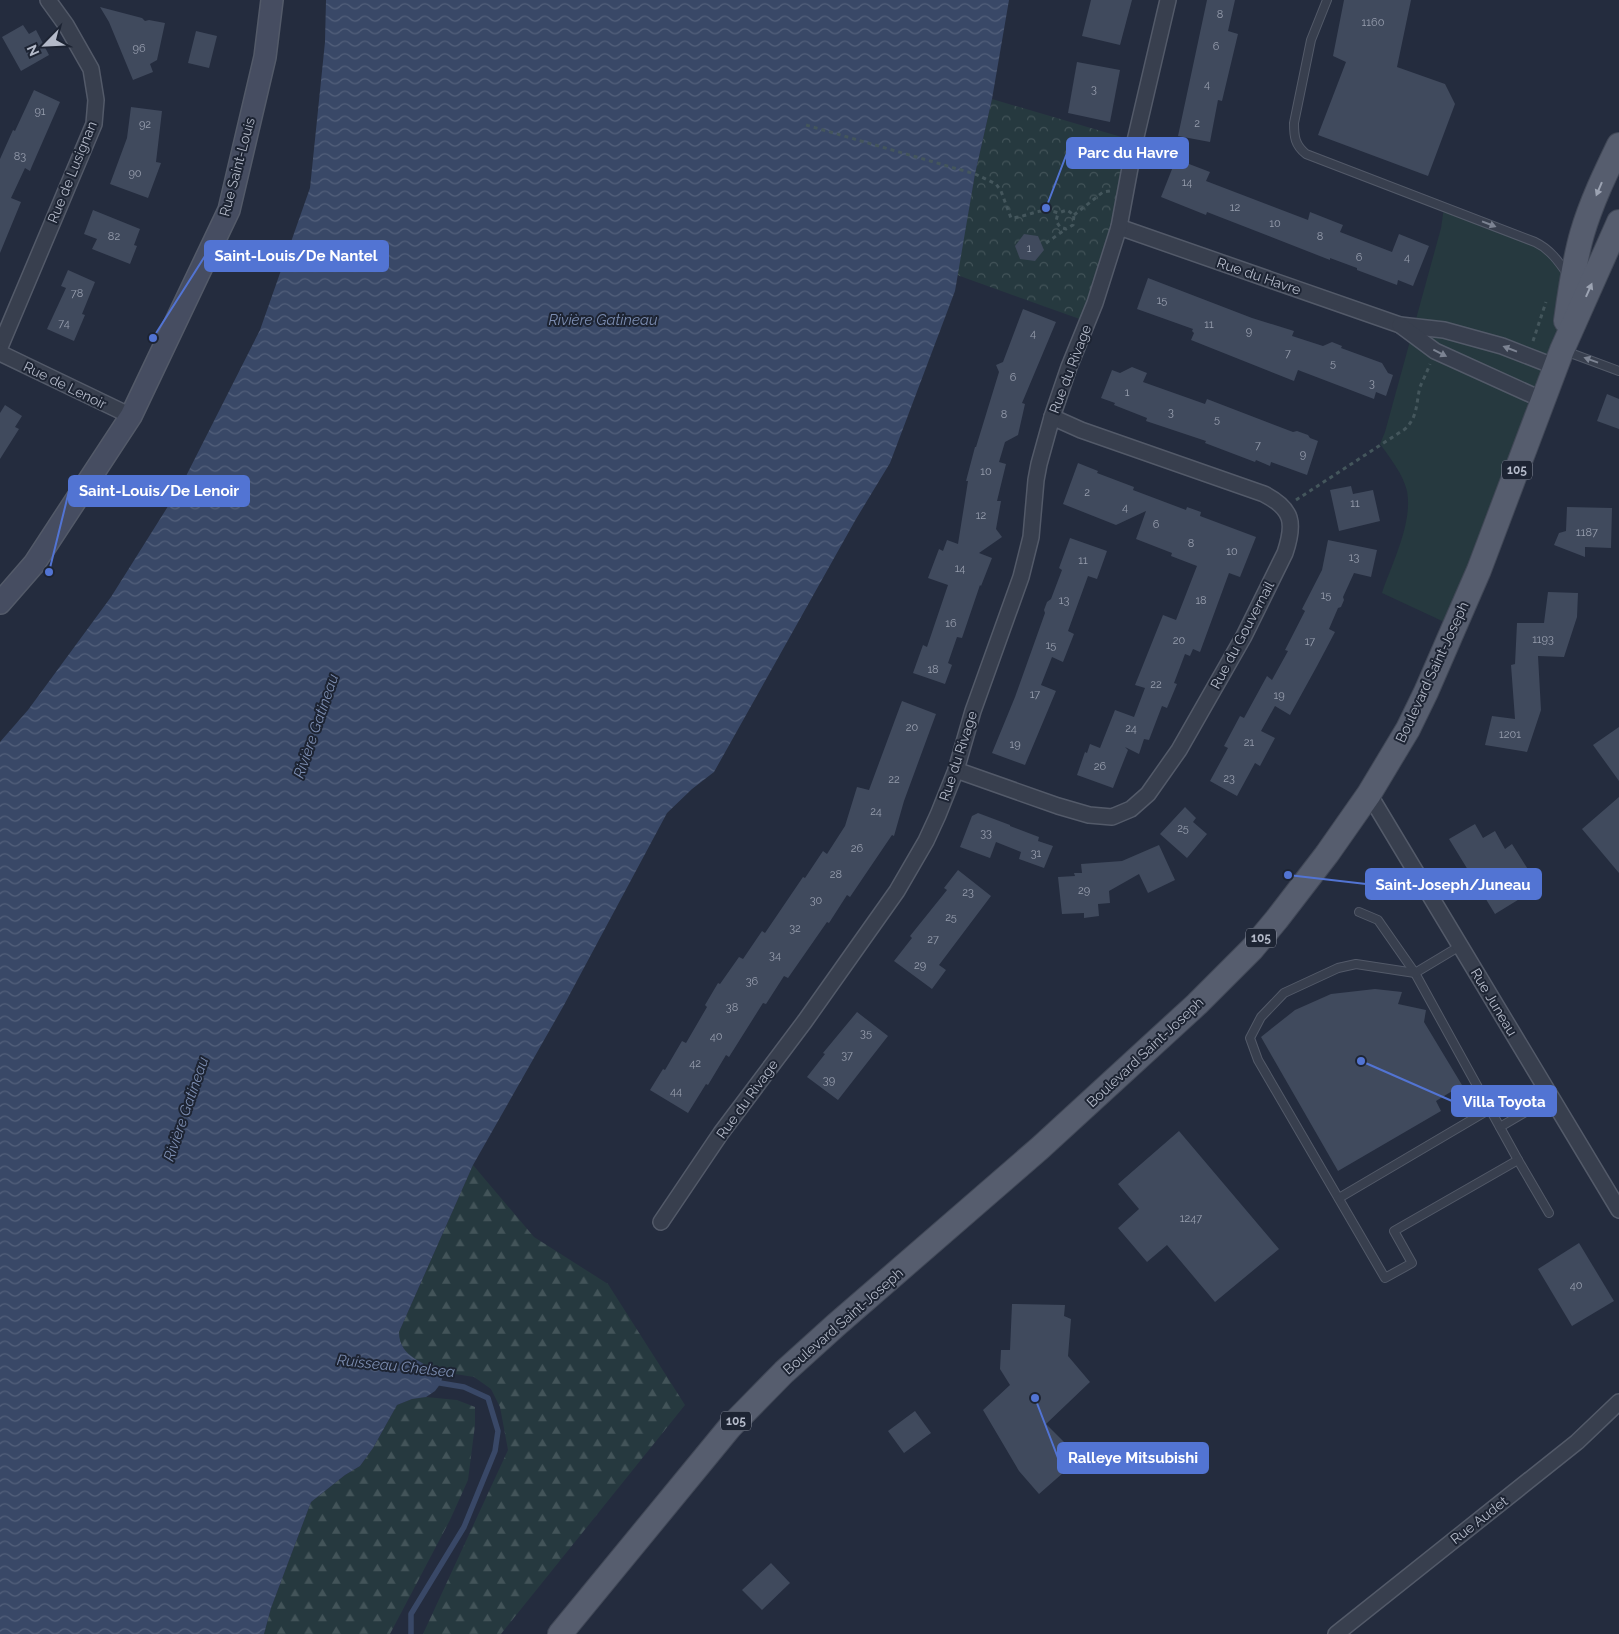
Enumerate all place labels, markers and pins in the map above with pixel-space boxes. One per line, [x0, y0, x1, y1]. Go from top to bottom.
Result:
callout: Parc du Havre [1067, 138, 1188, 168]
callout: Saint-Louis/De Nantel [205, 241, 388, 271]
callout: Saint-Louis/De Lenoir [69, 476, 249, 506]
callout: Saint-Joseph/Juneau [1366, 869, 1541, 899]
callout: Villa Toyota [1452, 1086, 1556, 1116]
callout: Ralleye Mitsubishi [1058, 1443, 1208, 1473]

